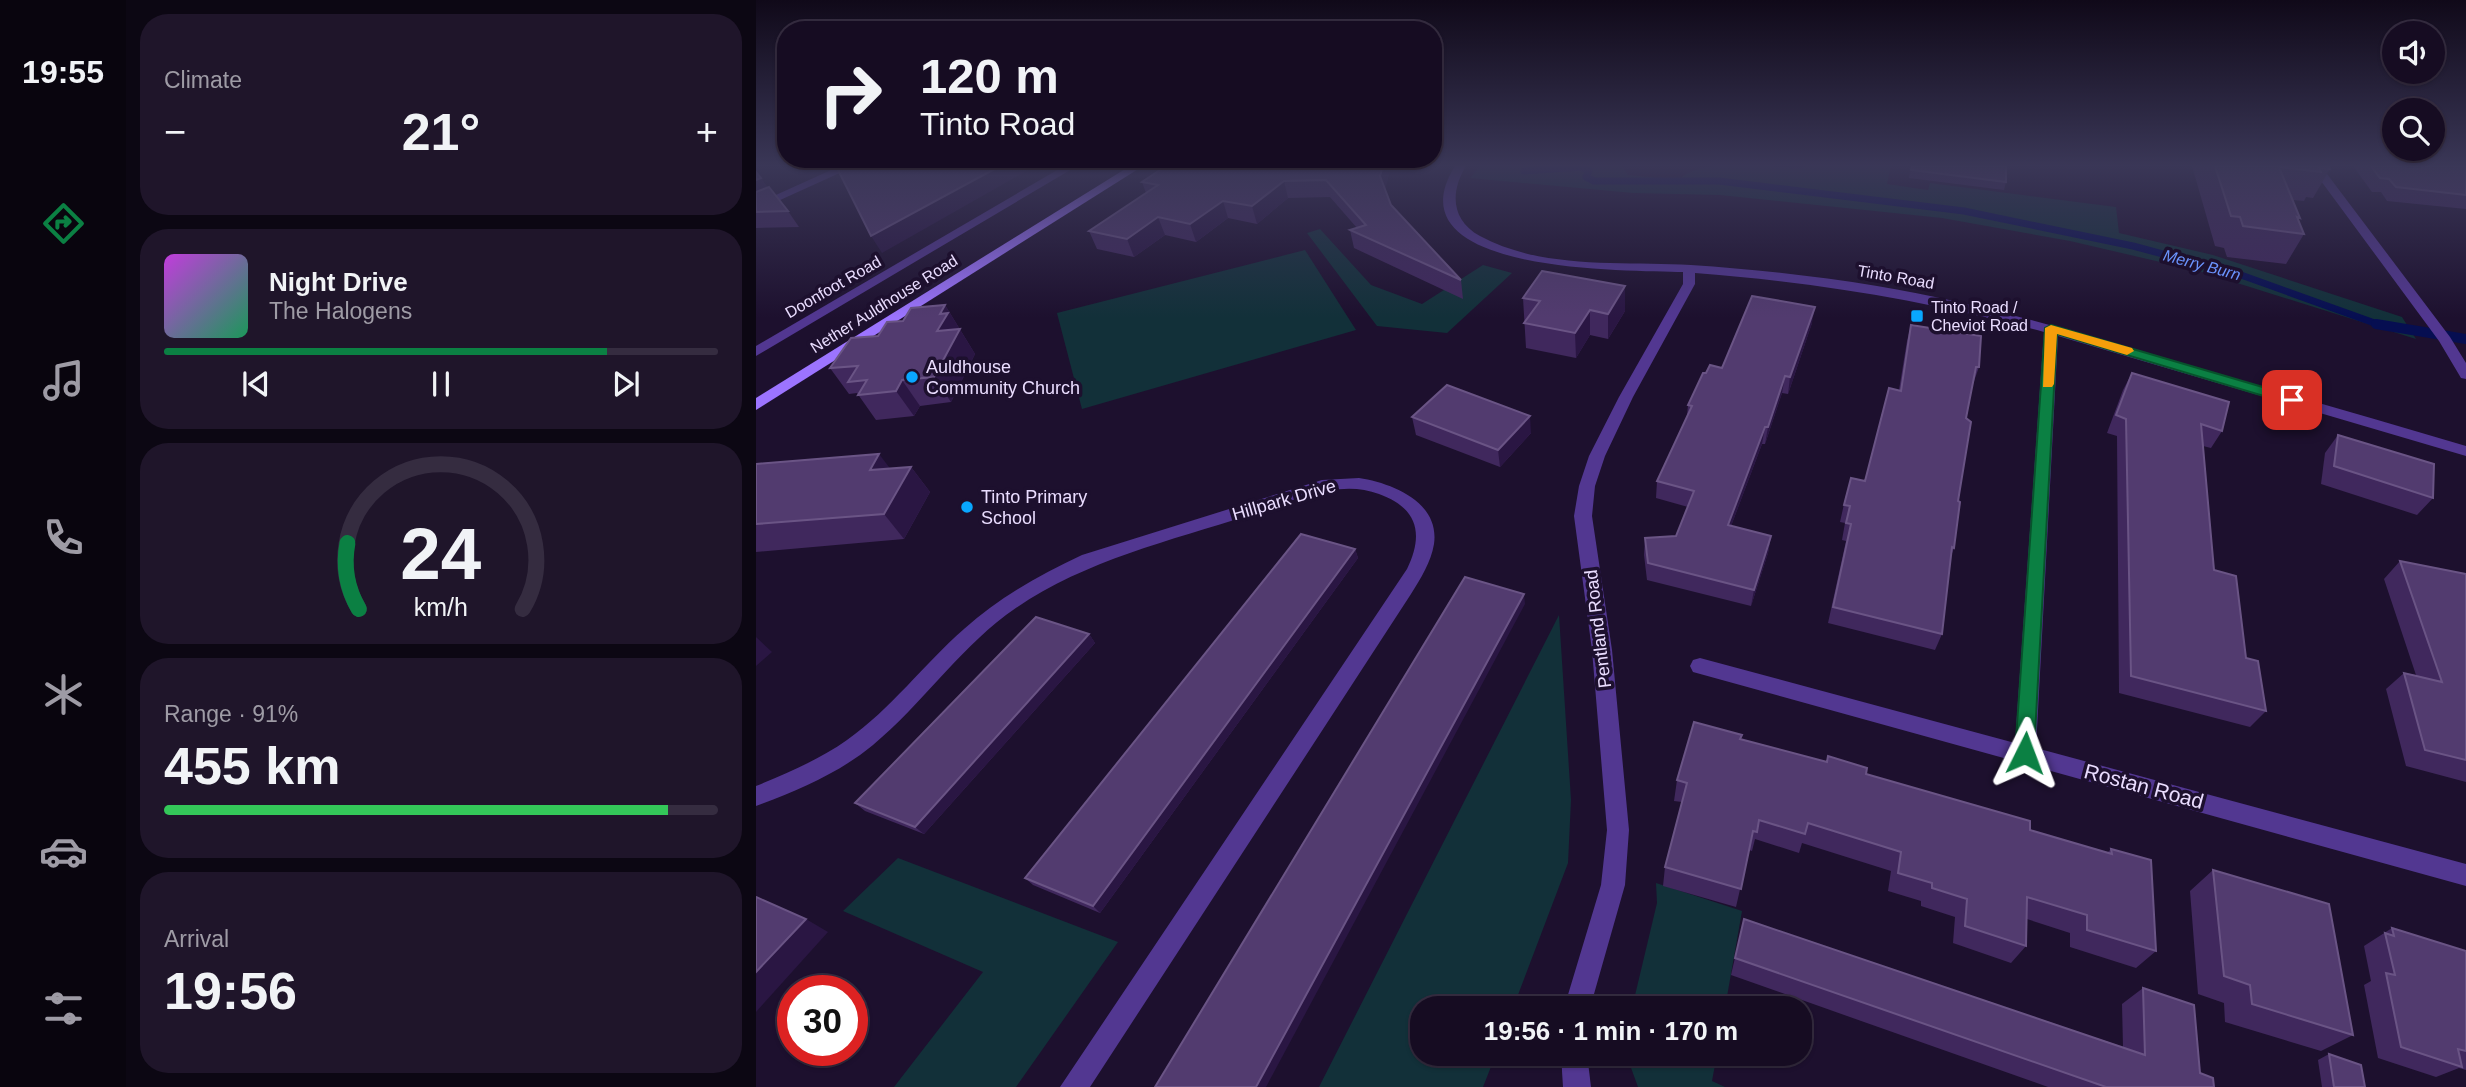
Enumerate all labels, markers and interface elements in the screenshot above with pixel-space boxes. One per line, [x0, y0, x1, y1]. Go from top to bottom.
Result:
map controls [2382, 21, 2445, 161]
button: sound [2382, 21, 2445, 84]
icon: right [805, 49, 896, 140]
text: 120 m [920, 49, 1059, 103]
text: 19:55 [22, 54, 104, 90]
text: Climate [164, 67, 242, 93]
button: search [2382, 98, 2445, 161]
text: 21° [402, 103, 480, 161]
text: Tinto Road [920, 106, 1075, 142]
text: − [164, 111, 186, 153]
text: + [696, 111, 718, 153]
icon: directions [39, 199, 88, 248]
water label: Merry Burn [2162, 247, 2243, 283]
street label: Nether Auldhouse Road [807, 252, 961, 356]
street label: Doonfoot Road [782, 253, 884, 321]
street label: Tinto Road [1856, 262, 1936, 292]
text: Night Drive [269, 267, 408, 297]
text: The Halogens [269, 298, 412, 324]
place label: Tinto Road / Cheviot Road [1931, 299, 2028, 334]
marker: Tinto Road / Cheviot Road [1909, 308, 1925, 324]
icon: music [39, 356, 88, 405]
place label: Auldhouse Community Church [926, 357, 1080, 398]
icon: previous [237, 365, 275, 403]
icon: pause [422, 365, 460, 403]
icon: next [607, 365, 645, 403]
marker: Auldhouse Community Church [904, 369, 920, 385]
pin [2262, 370, 2322, 430]
icon: arrive [2273, 381, 2311, 419]
street label: Hillpark Drive [1230, 476, 1338, 524]
place label: Tinto Primary School [981, 487, 1087, 528]
marker: Tinto Primary School [959, 499, 975, 515]
icon: phone [39, 513, 88, 562]
text: 24 [401, 514, 482, 595]
street label: Pentland Road [1581, 569, 1615, 689]
text: km/h [414, 593, 468, 621]
icon: climate [39, 670, 88, 719]
text: Range · 91% [164, 701, 298, 727]
position arrow [1988, 716, 2062, 790]
text: 455 km [164, 737, 340, 795]
street label: Rostan Road [2082, 759, 2206, 813]
icon: car [39, 827, 88, 876]
text: Arrival [164, 926, 229, 952]
text: 19:56 [164, 962, 297, 1020]
speed limit sign: 30 [777, 975, 868, 1066]
icon: filters [39, 984, 88, 1033]
text: 19:56 · 1 min · 170 m [1484, 1016, 1738, 1046]

